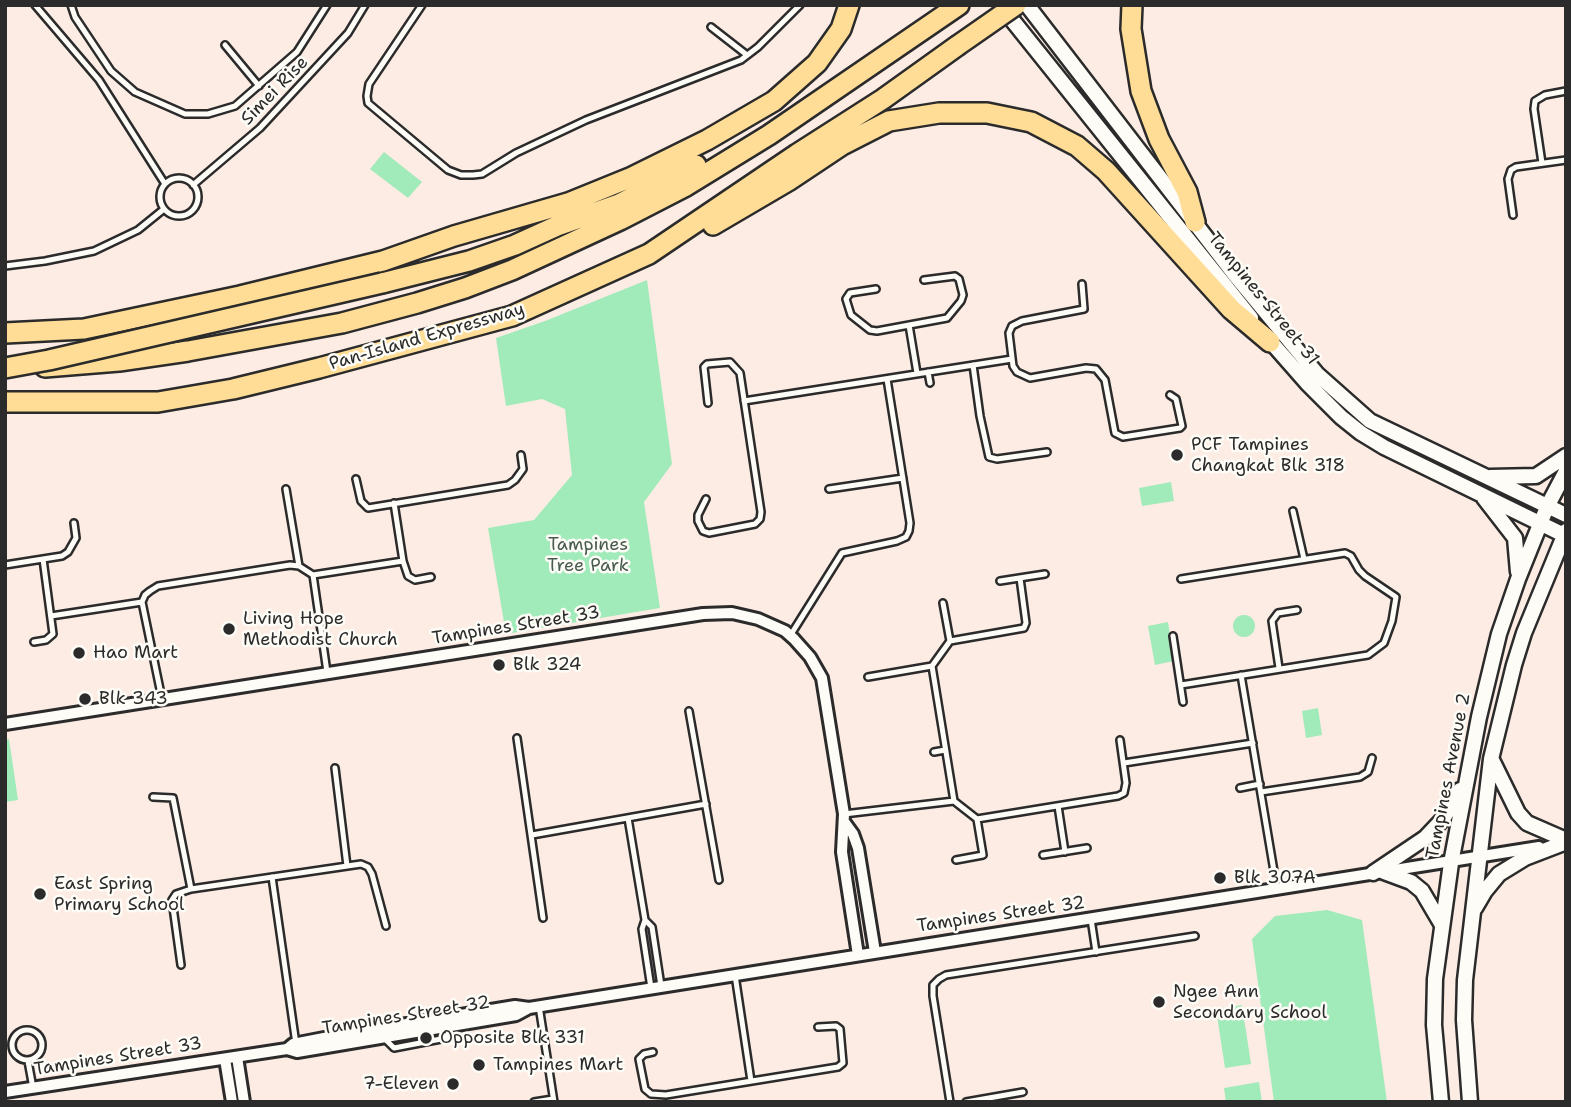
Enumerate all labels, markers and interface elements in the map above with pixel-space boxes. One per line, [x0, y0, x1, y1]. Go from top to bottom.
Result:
street label: Simei Rise [237, 52, 313, 130]
street label: Tampines Street 31 [1203, 228, 1323, 370]
street label: Pan-Island Expressway [327, 299, 527, 375]
place label: PCF Tampines Changkat Blk 318 [1191, 434, 1345, 476]
marker: PCF Tampines Changkat Blk 318 [1169, 447, 1185, 463]
park label: Tampines Tree Park [547, 534, 629, 576]
street label: Tampines Street 33 [431, 602, 601, 650]
place label: Living Hope Methodist Church [243, 608, 398, 650]
marker: Living Hope Methodist Church [221, 621, 237, 637]
place label: Hao Mart [93, 642, 178, 664]
marker: Hao Mart [71, 645, 87, 661]
place label: Blk 324 [513, 654, 581, 676]
marker: Blk 324 [491, 657, 507, 673]
place label: Blk 343 [99, 688, 168, 710]
marker: Blk 343 [77, 691, 93, 707]
street label: Tampines Avenue 2 [1422, 691, 1476, 861]
place label: Blk 307A [1234, 867, 1316, 889]
marker: Blk 307A [1212, 870, 1228, 886]
place label: East Spring Primary School [54, 873, 184, 916]
marker: East Spring Primary School [32, 886, 48, 902]
street label: Tampines Street 32 [916, 893, 1086, 937]
place label: Ngee Ann Secondary School [1173, 981, 1327, 1024]
street label: Tampines Street 32 [321, 992, 491, 1040]
marker: Ngee Ann Secondary School [1151, 994, 1167, 1010]
place label: Opposite Blk 331 [440, 1027, 585, 1049]
marker: Opposite Blk 331 [418, 1030, 434, 1046]
street label: Tampines Street 33 [33, 1033, 203, 1081]
place label: Tampines Mart [493, 1054, 623, 1076]
marker: Tampines Mart [471, 1057, 487, 1073]
place label: 7-Eleven [363, 1073, 439, 1095]
marker: 7-Eleven [445, 1076, 461, 1092]

